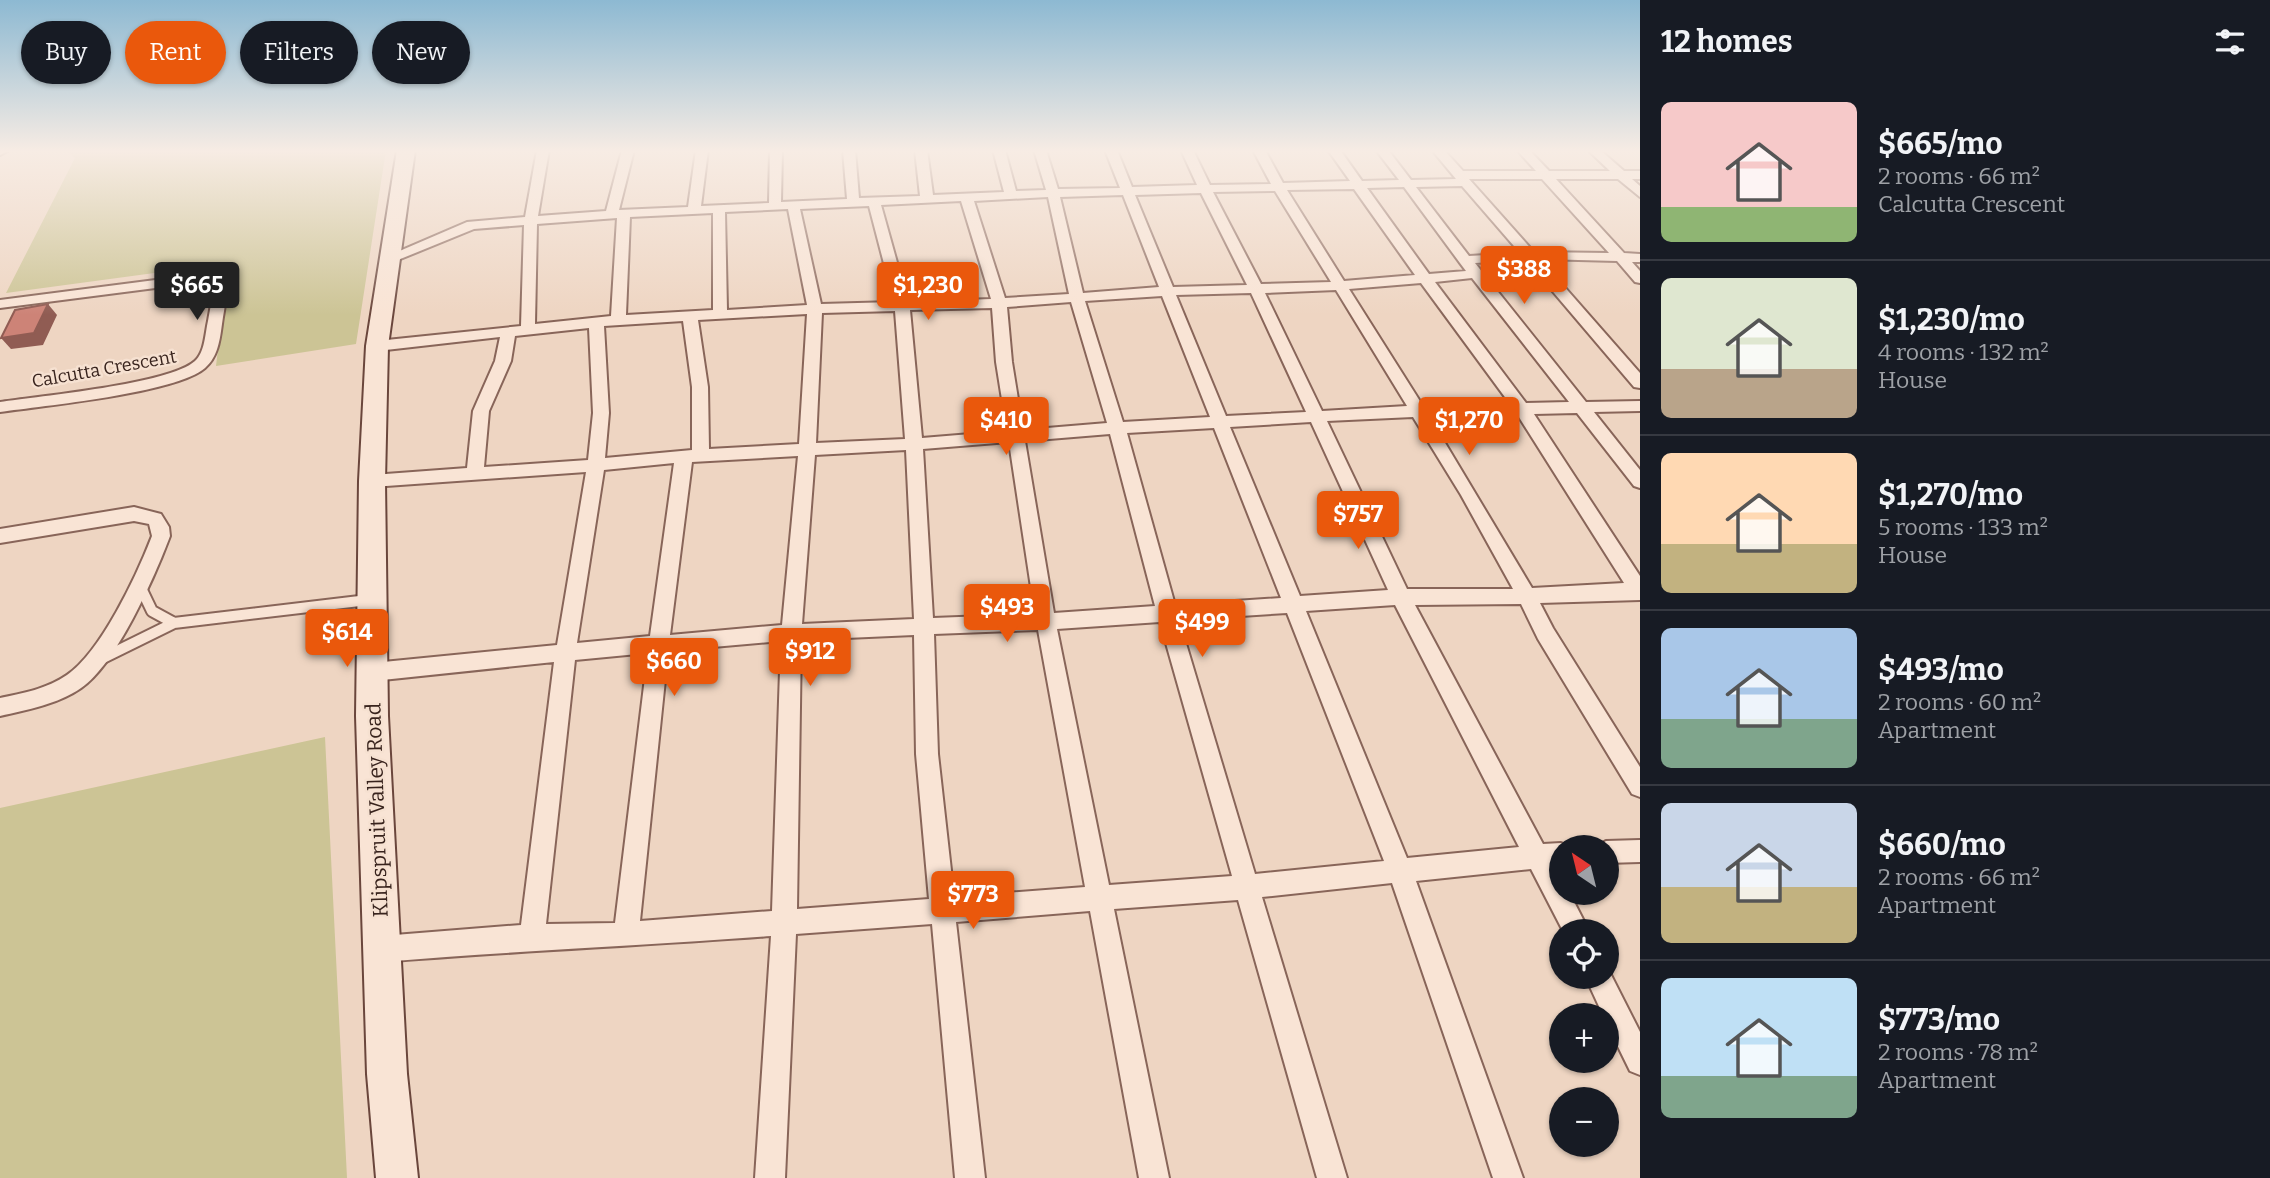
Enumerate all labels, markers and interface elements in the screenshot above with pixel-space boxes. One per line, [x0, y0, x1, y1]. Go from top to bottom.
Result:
chip: Buy [21, 21, 111, 84]
chip: Rent [125, 21, 226, 84]
chip: Filters [240, 21, 358, 84]
chip: New [372, 21, 470, 84]
icon: filters [2211, 23, 2249, 61]
text: 12 homes [1661, 24, 1792, 60]
text: $665/mo [1878, 126, 2003, 162]
icon: home [1717, 130, 1801, 214]
text: 2 rooms · 66 m² [1878, 162, 2040, 190]
text: Calcutta Crescent [1878, 190, 2065, 218]
pin: $388 [1483, 246, 1565, 306]
text: $388 [1497, 255, 1551, 283]
pin: $665 [156, 262, 238, 322]
pin: $1,230 [871, 262, 985, 322]
text: $665 [170, 271, 224, 299]
text: $1,230 [893, 271, 963, 299]
text: $1,230/mo [1878, 302, 2025, 338]
icon: home [1717, 306, 1801, 390]
text: 4 rooms · 132 m² [1878, 338, 2049, 366]
street label: Calcutta Crescent [30, 345, 178, 393]
text: House [1878, 366, 1947, 394]
pin: $410 [965, 398, 1047, 457]
pin: $1,270 [1412, 398, 1526, 457]
text: $410 [980, 406, 1032, 434]
text: $1,270 [1434, 406, 1504, 434]
text: $1,270/mo [1878, 477, 2023, 513]
icon: home [1717, 481, 1801, 565]
pin: $757 [1317, 491, 1399, 551]
text: $757 [1333, 500, 1383, 528]
text: 5 rooms · 133 m² [1878, 513, 2048, 541]
text: House [1878, 541, 1947, 569]
pin: $493 [966, 584, 1048, 644]
text: $493 [980, 593, 1034, 621]
pin: $499 [1161, 600, 1243, 659]
text: $499 [1174, 608, 1230, 636]
pin: $614 [306, 610, 388, 669]
text: $614 [321, 618, 373, 646]
pin: $912 [769, 628, 851, 688]
text: $912 [785, 637, 835, 665]
pin: $660 [633, 638, 715, 698]
text: $660 [646, 647, 702, 675]
text: $493/mo [1878, 652, 2004, 688]
icon: home [1717, 656, 1801, 740]
text: 2 rooms · 60 m² [1878, 688, 2041, 716]
street label: Klipspruit Valley Road [360, 702, 394, 918]
text: Apartment [1878, 716, 1996, 744]
text: $660/mo [1878, 827, 2006, 863]
icon: home [1717, 831, 1801, 915]
north arrow [1549, 835, 1619, 905]
map controls [1549, 835, 1619, 1157]
text: 2 rooms · 66 m² [1878, 863, 2040, 891]
pin: $773 [932, 872, 1014, 931]
text: $773 [947, 880, 999, 908]
text: Apartment [1878, 891, 1996, 919]
button: locate [1549, 919, 1619, 989]
text: $773/mo [1878, 1002, 2000, 1038]
button: + [1549, 1003, 1619, 1073]
icon: home [1717, 1006, 1801, 1090]
text: 2 rooms · 78 m² [1878, 1038, 2038, 1066]
text: Apartment [1878, 1066, 1996, 1094]
button: − [1549, 1087, 1619, 1157]

